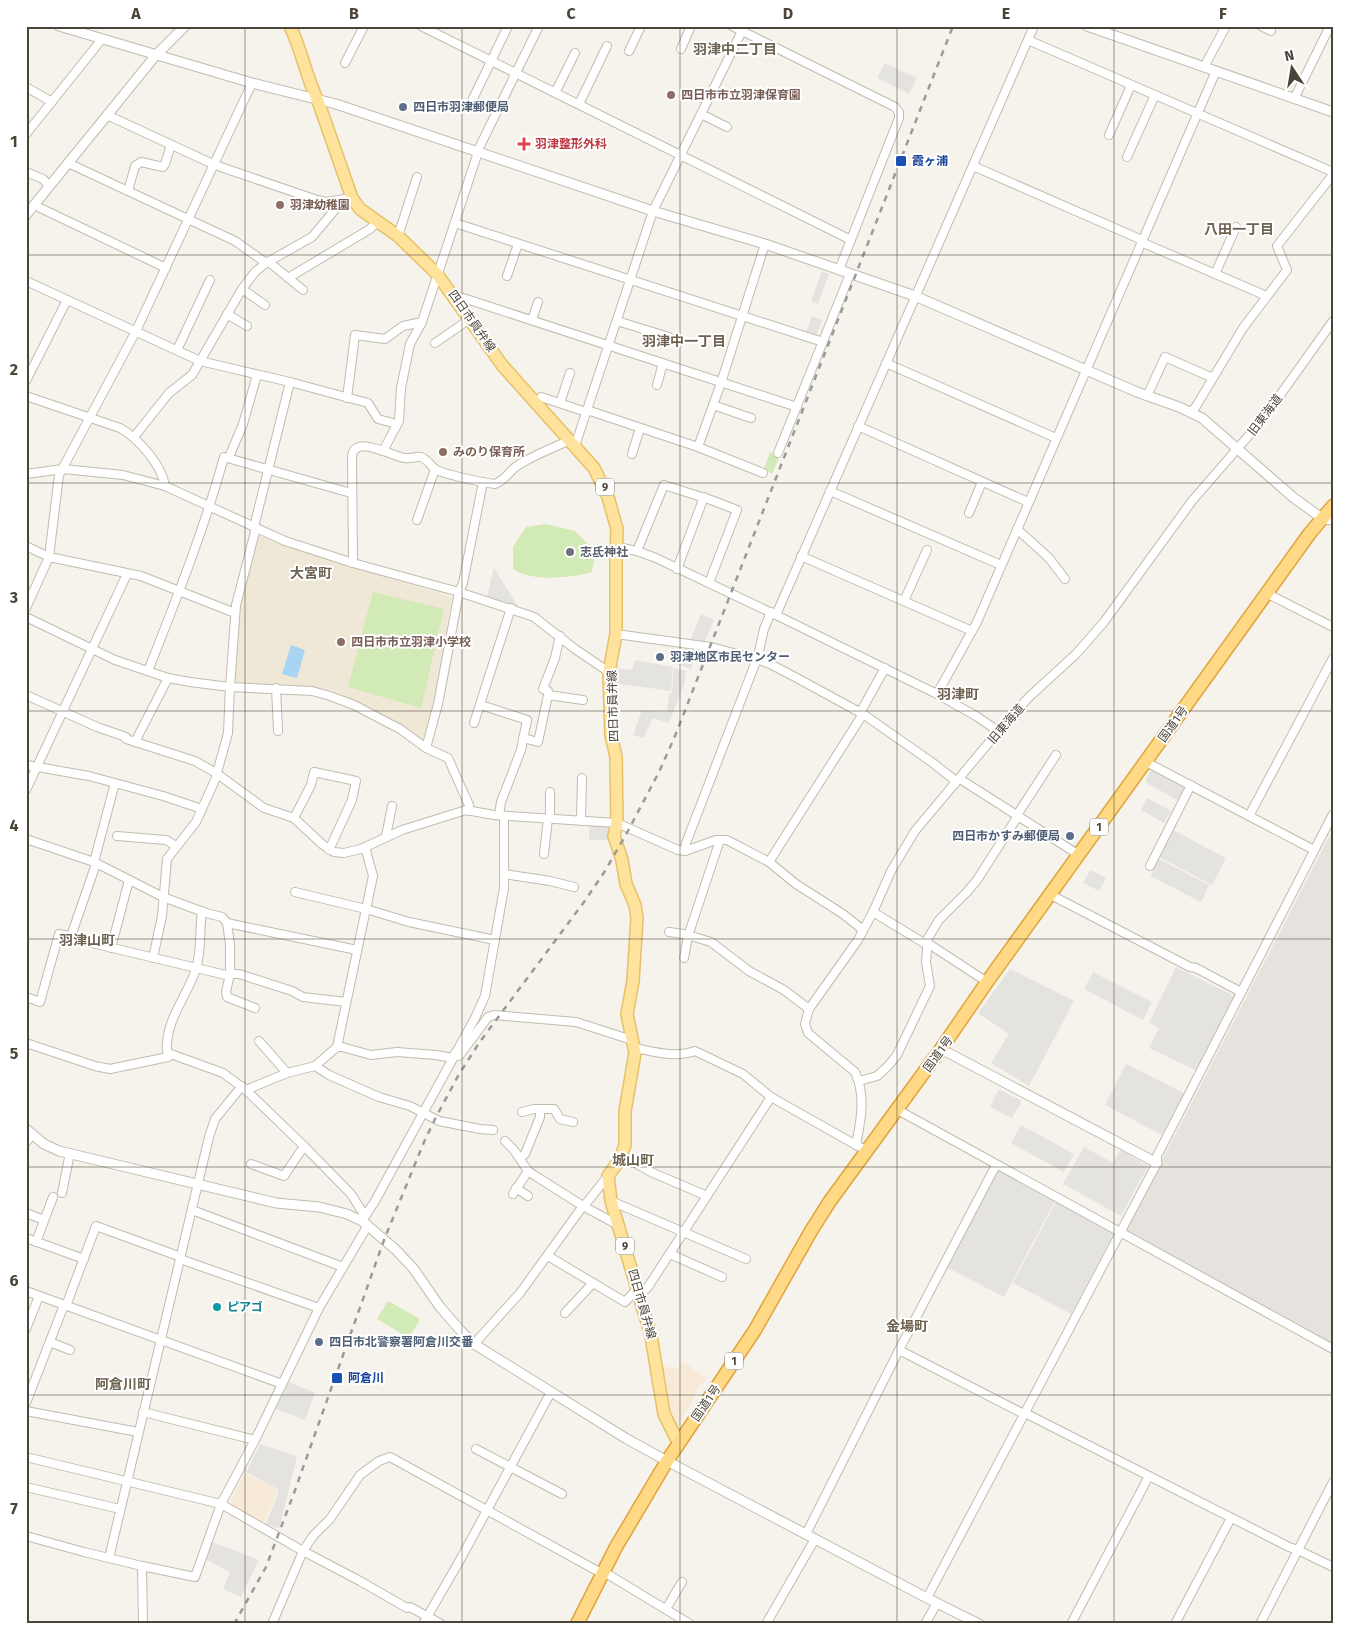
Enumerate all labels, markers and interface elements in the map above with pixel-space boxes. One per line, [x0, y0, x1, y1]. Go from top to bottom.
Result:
text: A [130, 4, 141, 23]
text: B [349, 4, 359, 23]
text: C [566, 4, 576, 23]
text: D [783, 4, 793, 23]
text: E [1002, 4, 1010, 23]
text: F [1219, 4, 1227, 23]
district label: 羽津中二丁目 [693, 41, 777, 58]
north arrow [1266, 42, 1316, 92]
text: N [1283, 46, 1296, 65]
place label: 四日市市立羽津保育園 [681, 88, 801, 102]
marker: 四日市市立羽津保育園 [665, 89, 677, 101]
place label: 四日市羽津郵便局 [413, 100, 509, 114]
marker: 四日市羽津郵便局 [397, 101, 409, 113]
text: 1 [10, 132, 18, 151]
marker: 羽津整形外科 [517, 137, 531, 151]
place label: 羽津整形外科 [535, 137, 607, 151]
marker: 霞ヶ浦 [894, 154, 908, 168]
place label: 霞ヶ浦 [912, 154, 948, 168]
place label: 羽津幼稚園 [290, 198, 350, 212]
marker: 羽津幼稚園 [274, 199, 286, 211]
district label: 八田一丁目 [1204, 221, 1274, 238]
street label: 四日市員弁線 [446, 287, 498, 355]
district label: 羽津中一丁目 [642, 333, 726, 350]
text: 2 [10, 360, 18, 379]
street label: 旧東海道 [1245, 392, 1285, 438]
place label: みのり保育所 [453, 445, 525, 459]
marker: みのり保育所 [437, 446, 449, 458]
road number: 9 [596, 478, 614, 496]
place label: 志氐神社 [580, 545, 628, 559]
marker: 志氐神社 [564, 546, 576, 558]
district label: 大宮町 [290, 565, 332, 582]
text: 3 [9, 588, 18, 607]
place label: 四日市市立羽津小学校 [351, 635, 471, 649]
marker: 四日市市立羽津小学校 [335, 636, 347, 648]
place label: 羽津地区市民センター [670, 650, 790, 664]
marker: 羽津地区市民センター [654, 651, 666, 663]
street label: 四日市員弁線 [605, 670, 621, 742]
district label: 羽津町 [937, 686, 979, 703]
street label: 旧東海道 [985, 701, 1027, 747]
street label: 国道1号 [1155, 703, 1191, 745]
text: 4 [9, 816, 19, 835]
road number: 1 [1090, 819, 1108, 836]
place label: 四日市かすみ郵便局 [952, 829, 1060, 843]
marker: 四日市かすみ郵便局 [1064, 830, 1076, 842]
district label: 羽津山町 [59, 932, 115, 949]
street label: 国道1号 [920, 1033, 956, 1075]
text: 5 [10, 1044, 19, 1063]
district label: 城山町 [612, 1152, 654, 1169]
road number: 9 [616, 1238, 634, 1254]
street label: 四日市員弁線 [625, 1267, 659, 1341]
text: 6 [9, 1271, 19, 1290]
place label: ピアゴ [227, 1300, 263, 1314]
marker: ピアゴ [211, 1301, 223, 1313]
district label: 金場町 [886, 1318, 928, 1335]
place label: 四日市北警察署阿倉川交番 [329, 1335, 474, 1349]
marker: 四日市北警察署阿倉川交番 [313, 1336, 325, 1348]
road number: 1 [725, 1352, 743, 1370]
marker: 阿倉川 [330, 1371, 344, 1385]
place label: 阿倉川 [348, 1371, 384, 1385]
district label: 阿倉川町 [95, 1376, 151, 1393]
street label: 国道1号 [689, 1382, 723, 1424]
text: 7 [10, 1499, 18, 1518]

